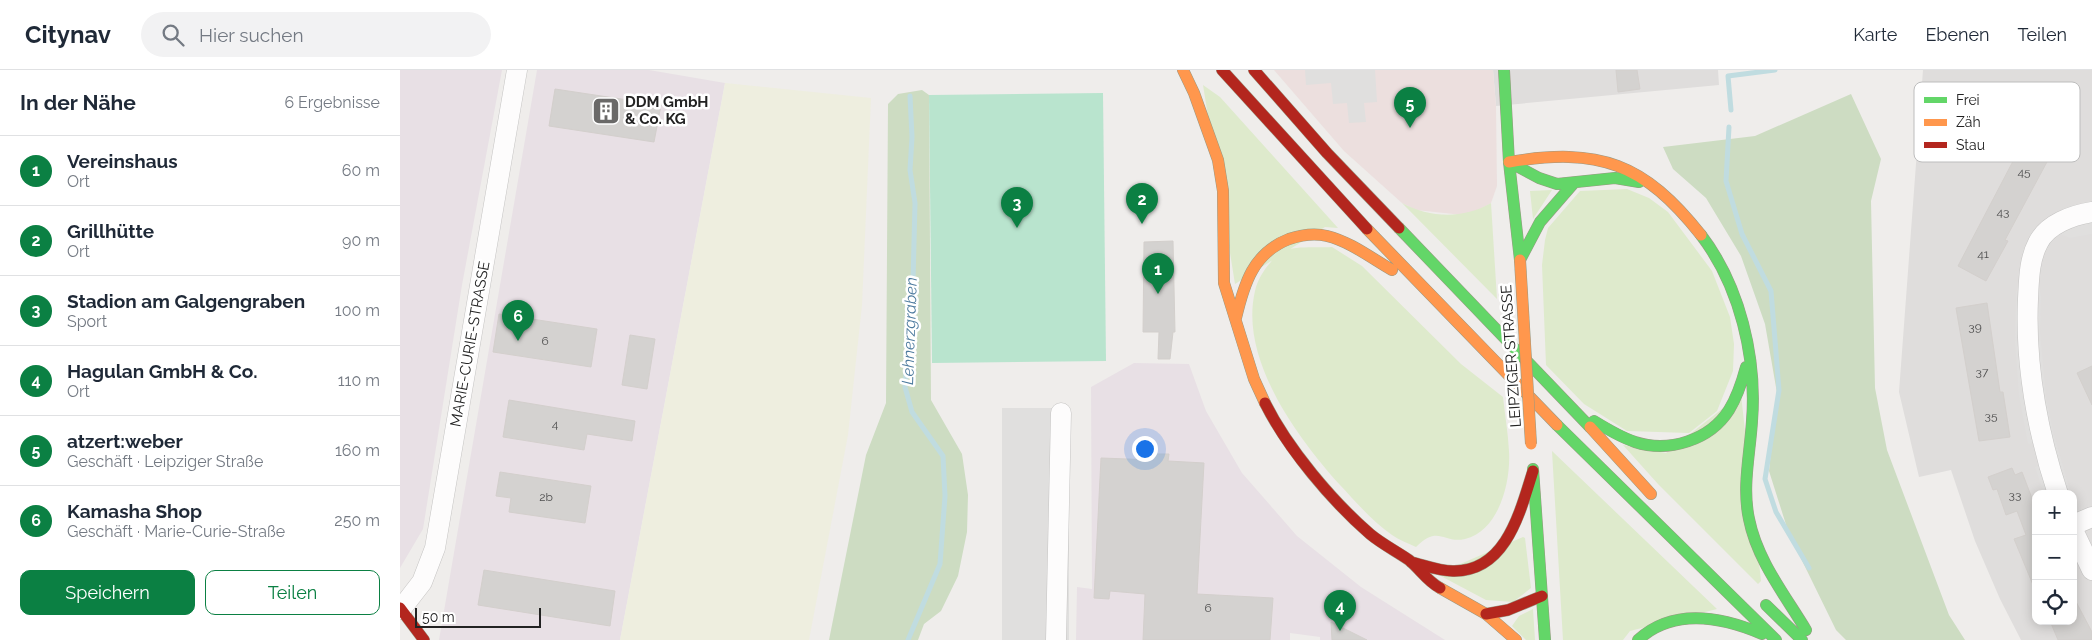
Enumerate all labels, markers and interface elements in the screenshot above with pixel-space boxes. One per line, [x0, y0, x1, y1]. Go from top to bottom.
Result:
search box [141, 12, 491, 57]
text: Citynav [25, 20, 111, 49]
icon: search [159, 21, 187, 49]
text: Hier suchen [199, 24, 304, 46]
text: Karte [1853, 24, 1897, 45]
text: Ebenen [1925, 24, 1990, 45]
text: Teilen [2018, 24, 2067, 45]
legend [1914, 82, 2080, 162]
pin: 5 [1394, 87, 1426, 128]
text: In der Nähe [20, 90, 136, 115]
text: Frei [1956, 92, 1980, 108]
text: 6 Ergebnisse [284, 93, 380, 112]
place label: DDM GmbH & Co. KG [625, 93, 708, 128]
building icon: DDM GmbH & Co. KG [591, 96, 621, 126]
text: Zäh [1956, 114, 1981, 130]
text: Stau [1956, 137, 1985, 153]
text: Vereinshaus [67, 150, 178, 172]
text: 1 [32, 161, 40, 180]
text: 60 m [342, 161, 380, 180]
house number: 45 [2017, 165, 2031, 179]
text: Ort [67, 172, 90, 191]
pin: 2 [1126, 183, 1158, 224]
pin: 3 [1001, 187, 1033, 228]
house number: 43 [1997, 205, 2009, 219]
text: Grillhütte [67, 220, 154, 242]
text: 2 [31, 231, 41, 250]
text: 90 m [342, 231, 380, 250]
text: Ort [67, 242, 90, 261]
house number: 41 [1977, 247, 1989, 261]
pin: 1 [1142, 253, 1174, 294]
street label: MARIE-CURIE-STRASSE [447, 260, 493, 428]
water label: Lehnerzgraben [898, 277, 921, 385]
street label: LEIPZIGER STRASSE [1497, 284, 1525, 428]
text: Stadion am Galgengraben [67, 290, 305, 312]
pin: 6 [502, 300, 534, 341]
text: 3 [32, 301, 40, 320]
text: 100 m [335, 301, 380, 320]
text: Sport [67, 312, 107, 331]
house number: 39 [1968, 320, 1982, 334]
house number: 6 [541, 334, 549, 348]
text: Hagulan GmbH & Co. [67, 360, 257, 382]
house number: 37 [1976, 365, 1989, 379]
text: 4 [31, 371, 41, 390]
text: 110 m [338, 371, 380, 390]
text: Ort [67, 382, 90, 401]
house number: 35 [1985, 409, 1998, 423]
house number: 4 [552, 417, 559, 431]
text: atzert:weber [67, 430, 183, 452]
your location [1132, 436, 1158, 462]
text: 5 [32, 441, 40, 460]
text: 160 m [335, 441, 380, 460]
text: Geschäft · Leipziger Straße [67, 452, 263, 471]
house number: 33 [2009, 488, 2021, 502]
house number: 2b [539, 490, 553, 504]
map controls [2032, 490, 2077, 625]
button: + [2032, 490, 2077, 535]
text: Kamasha Shop [67, 500, 202, 522]
text: 6 [31, 511, 41, 530]
text: 250 m [334, 511, 380, 530]
text: Geschäft · Marie-Curie-Straße [67, 522, 285, 541]
button: − [2032, 535, 2077, 580]
button: Speichern [20, 570, 195, 615]
button: Teilen [205, 570, 380, 615]
button: locate [2032, 580, 2077, 625]
pin: 4 [1324, 590, 1356, 631]
house number: 6 [1204, 601, 1212, 615]
scale bar [415, 605, 541, 628]
text: 50 m [422, 609, 455, 625]

